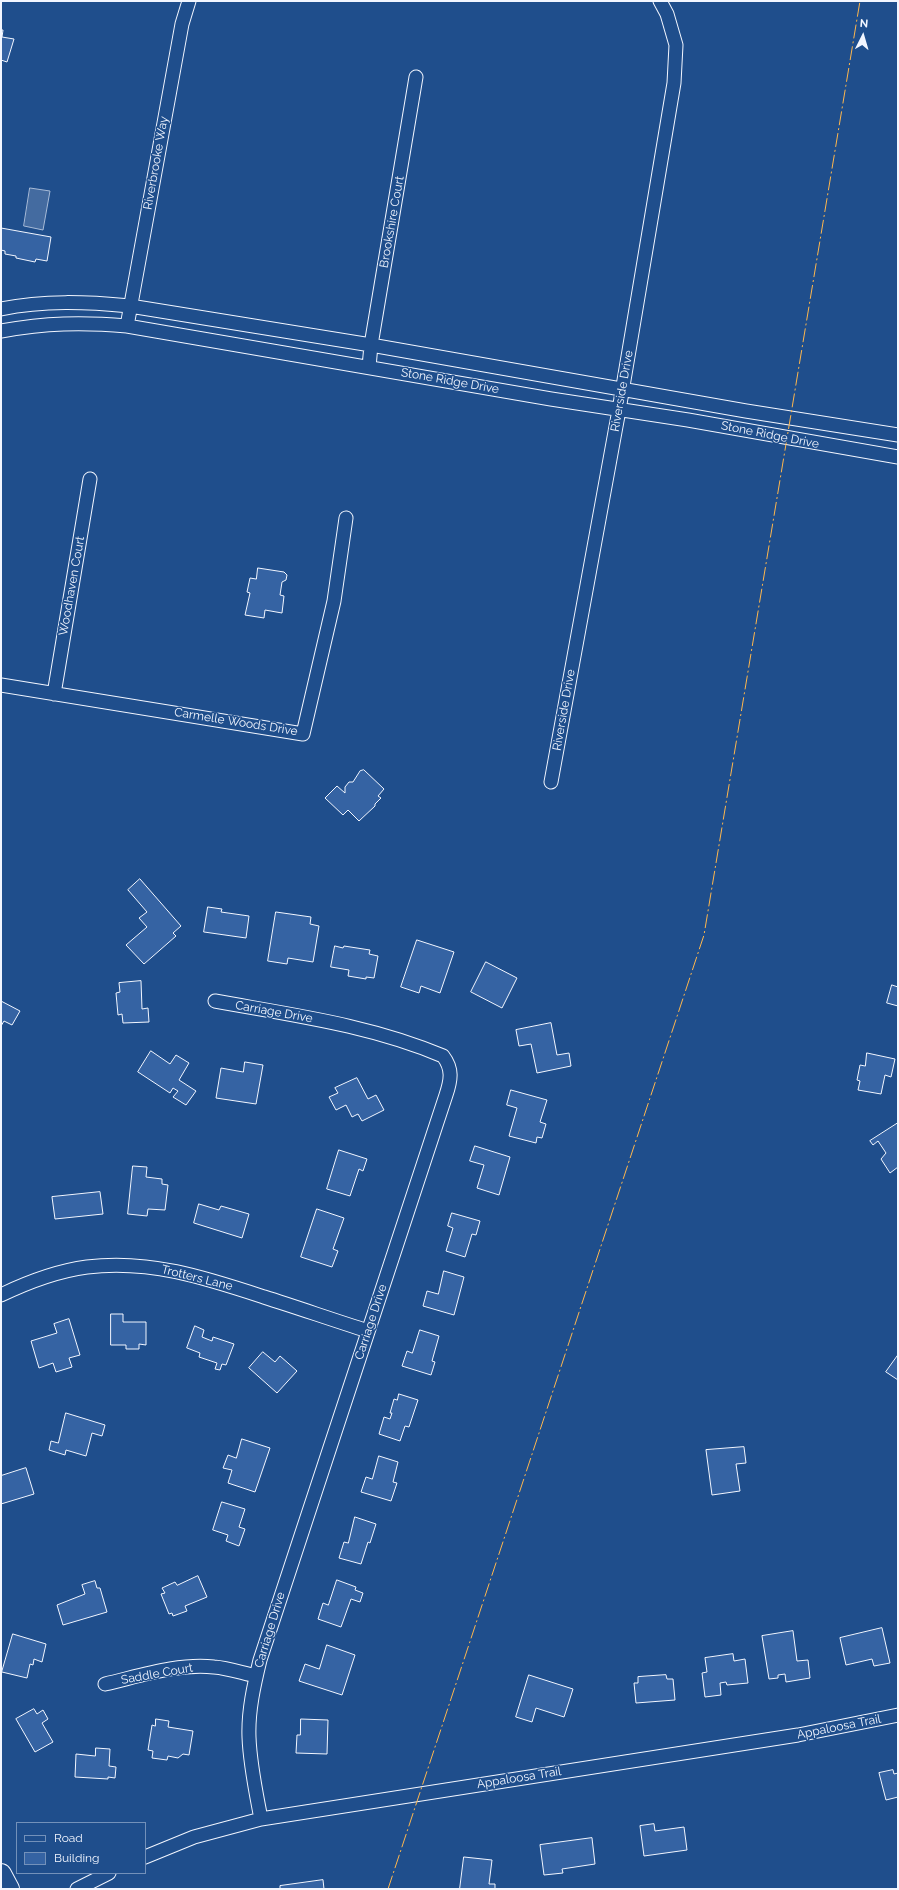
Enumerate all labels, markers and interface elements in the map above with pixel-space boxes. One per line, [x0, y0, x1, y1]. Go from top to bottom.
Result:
north arrow [843, 16, 883, 56]
text: N [859, 17, 869, 30]
street label: Riverbrooke Way [141, 115, 171, 211]
street label: Brookshire Court [377, 175, 407, 269]
street label: Riverside Drive [608, 349, 636, 433]
street label: Stone Ridge Drive [400, 365, 500, 397]
street label: Stone Ridge Drive [720, 418, 820, 452]
street label: Woodhaven Court [56, 535, 88, 637]
street label: Riverside Drive [550, 668, 578, 752]
street label: Carmelle Woods Drive [173, 705, 299, 739]
street label: Carriage Drive [234, 998, 314, 1026]
street label: Trotters Lane [160, 1262, 234, 1294]
street label: Carriage Drive [352, 1282, 390, 1362]
street label: Carriage Drive [252, 1590, 288, 1670]
street label: Saddle Court [120, 1661, 194, 1687]
street label: Appaloosa Trail [796, 1712, 882, 1742]
street label: Appaloosa Trail [476, 1764, 562, 1792]
legend [16, 1822, 146, 1874]
text: Road [54, 1831, 83, 1845]
text: Building [54, 1851, 100, 1865]

